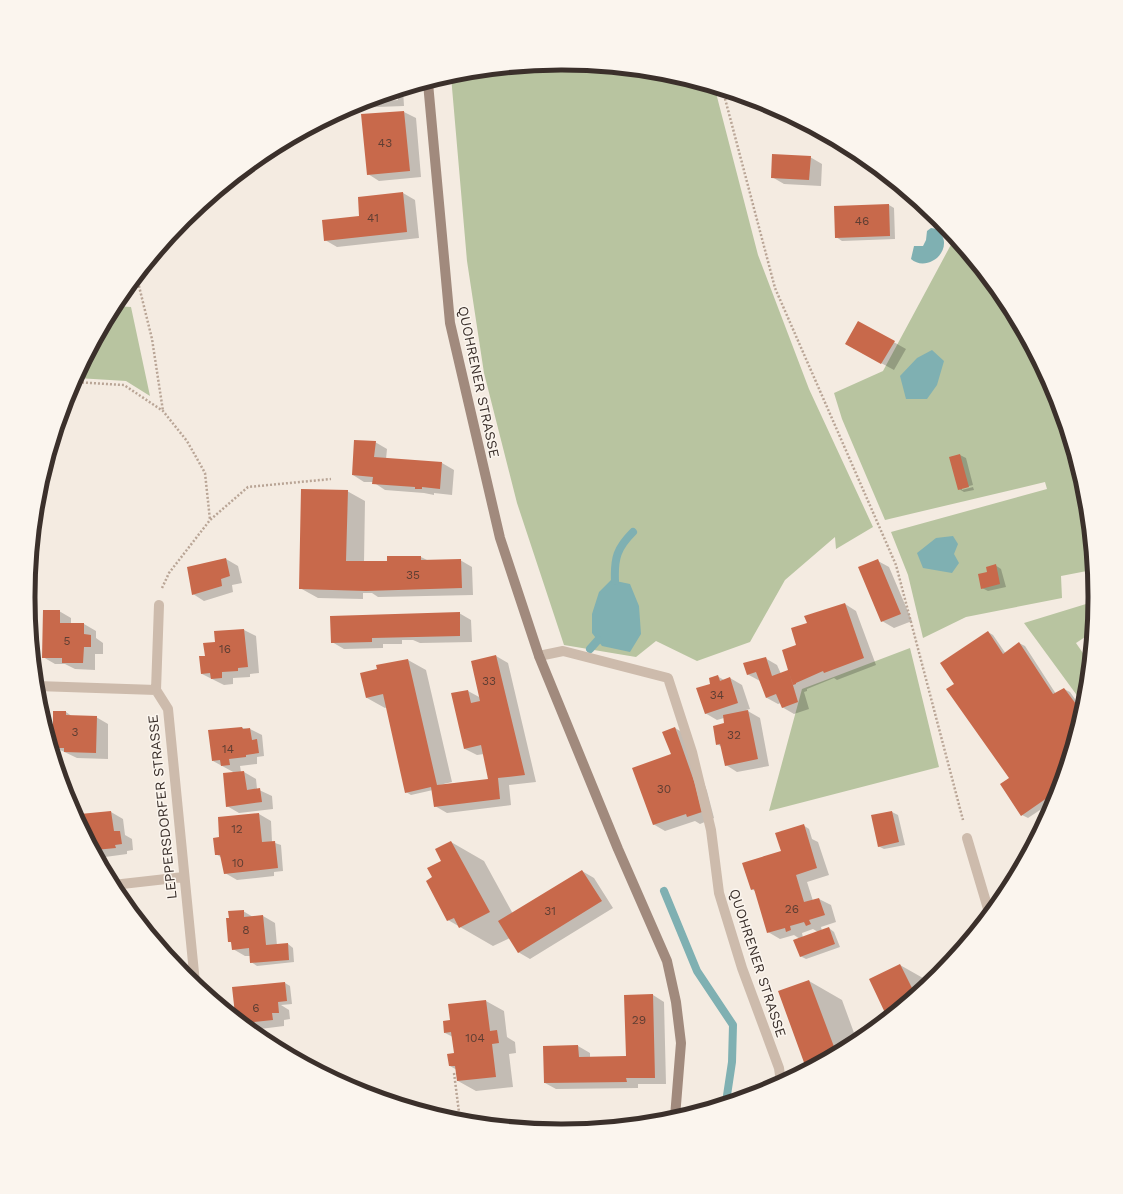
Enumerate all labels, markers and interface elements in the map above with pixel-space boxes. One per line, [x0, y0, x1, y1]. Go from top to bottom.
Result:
house number: 43 [378, 136, 392, 150]
house number: 41 [367, 211, 379, 225]
house number: 46 [855, 214, 869, 228]
street label: QUOHRENER STRASSE [455, 305, 503, 460]
house number: 35 [406, 568, 420, 582]
house number: 5 [64, 634, 71, 648]
house number: 16 [219, 642, 231, 656]
house number: 33 [482, 674, 496, 688]
house number: 34 [710, 688, 724, 702]
street label: LEPPERSDORFER STRASSE [144, 714, 180, 900]
house number: 3 [72, 725, 79, 739]
house number: 32 [727, 728, 741, 742]
house number: 14 [222, 742, 234, 756]
house number: 30 [657, 782, 671, 796]
house number: 12 [231, 822, 243, 836]
house number: 10 [232, 856, 244, 870]
street label: QUOHRENER STRASSE [726, 887, 790, 1039]
house number: 26 [785, 902, 799, 916]
house number: 31 [544, 904, 556, 918]
house number: 8 [242, 923, 250, 937]
house number: 6 [252, 1001, 260, 1015]
house number: 29 [632, 1013, 646, 1027]
house number: 104 [465, 1031, 485, 1045]

